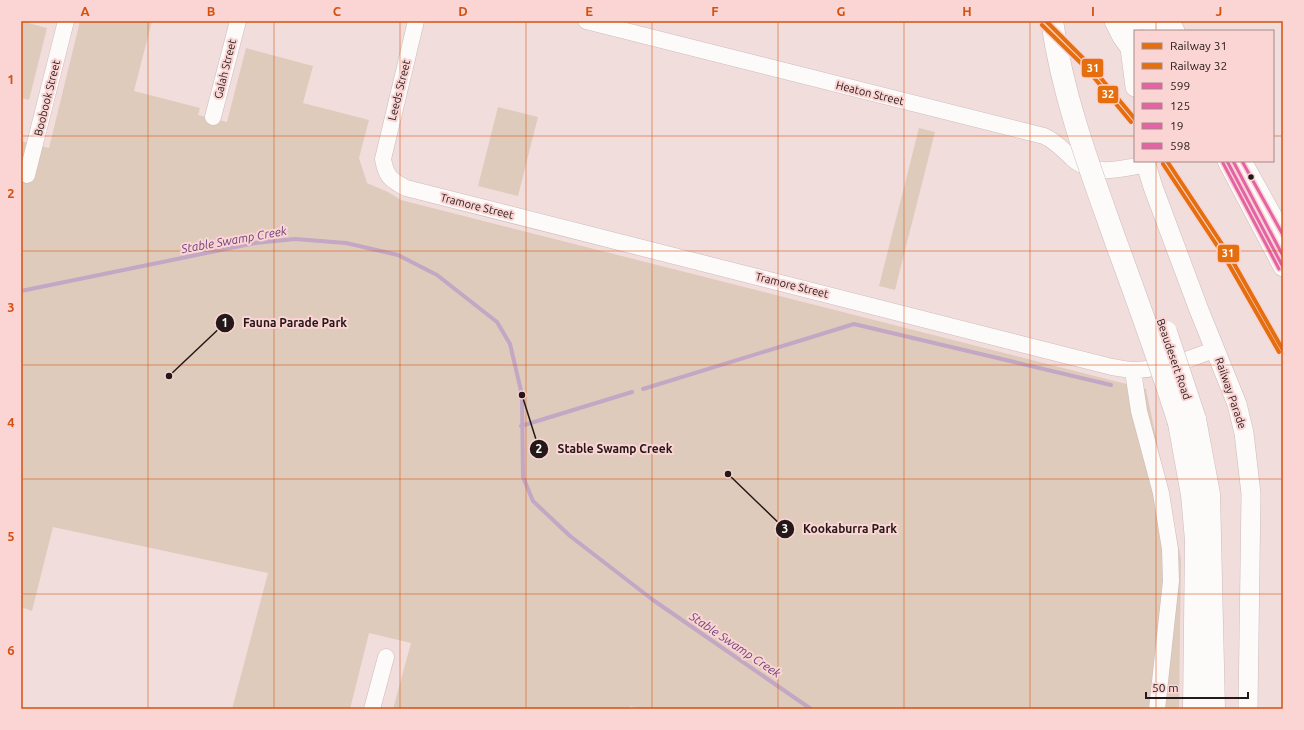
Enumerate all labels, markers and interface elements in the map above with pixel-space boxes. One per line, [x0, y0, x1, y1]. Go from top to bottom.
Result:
text: A [80, 4, 90, 18]
text: B [207, 4, 216, 18]
text: C [333, 4, 342, 18]
text: D [458, 4, 468, 18]
text: E [585, 4, 593, 18]
text: F [711, 4, 719, 18]
text: G [837, 4, 846, 18]
text: H [962, 4, 972, 18]
text: I [1091, 4, 1095, 18]
text: J [1216, 4, 1222, 18]
legend [1134, 30, 1274, 162]
street label: Galah Street [212, 37, 238, 100]
text: Railway 31 [1170, 39, 1227, 52]
street label: Boobook Street [32, 58, 62, 137]
street label: Leeds Street [386, 58, 413, 122]
line badge: 31 [1081, 58, 1104, 78]
text: Railway 32 [1170, 59, 1227, 72]
text: 31 [1087, 62, 1099, 74]
text: 1 [7, 72, 15, 86]
street label: Heaton Street [835, 79, 906, 107]
text: 599 [1170, 79, 1190, 92]
line badge: 32 [1097, 85, 1119, 104]
text: 32 [1102, 88, 1114, 100]
text: 125 [1170, 99, 1190, 112]
text: 19 [1170, 119, 1184, 132]
text: 598 [1170, 139, 1191, 152]
unlabelled marker [1246, 172, 1256, 182]
text: 2 [7, 186, 15, 200]
street label: Tramore Street [439, 191, 515, 221]
water label: Stable Swamp Creek [179, 224, 289, 255]
line badge: 31 [1217, 244, 1240, 263]
text: 31 [1222, 247, 1234, 259]
street label: Tramore Street [754, 270, 830, 300]
text: 3 [7, 300, 15, 314]
callout: Fauna Parade Park [215, 311, 355, 335]
text: 1 [222, 316, 228, 329]
text: Fauna Parade Park [243, 316, 347, 329]
street label: Beaudesert Road [1155, 317, 1193, 401]
street label: Railway Parade [1213, 356, 1249, 430]
text: 4 [7, 415, 15, 429]
callout: Stable Swamp Creek [529, 437, 680, 461]
text: 2 [536, 442, 543, 455]
text: Stable Swamp Creek [558, 442, 673, 455]
callout: Kookaburra Park [775, 517, 905, 541]
text: 3 [782, 522, 788, 535]
text: Kookaburra Park [803, 522, 897, 535]
text: 5 [7, 529, 15, 543]
water label: Stable Swamp Creek [686, 609, 784, 680]
text: 6 [7, 643, 15, 657]
scale bar [1146, 674, 1248, 700]
text: 50 m [1152, 681, 1179, 694]

